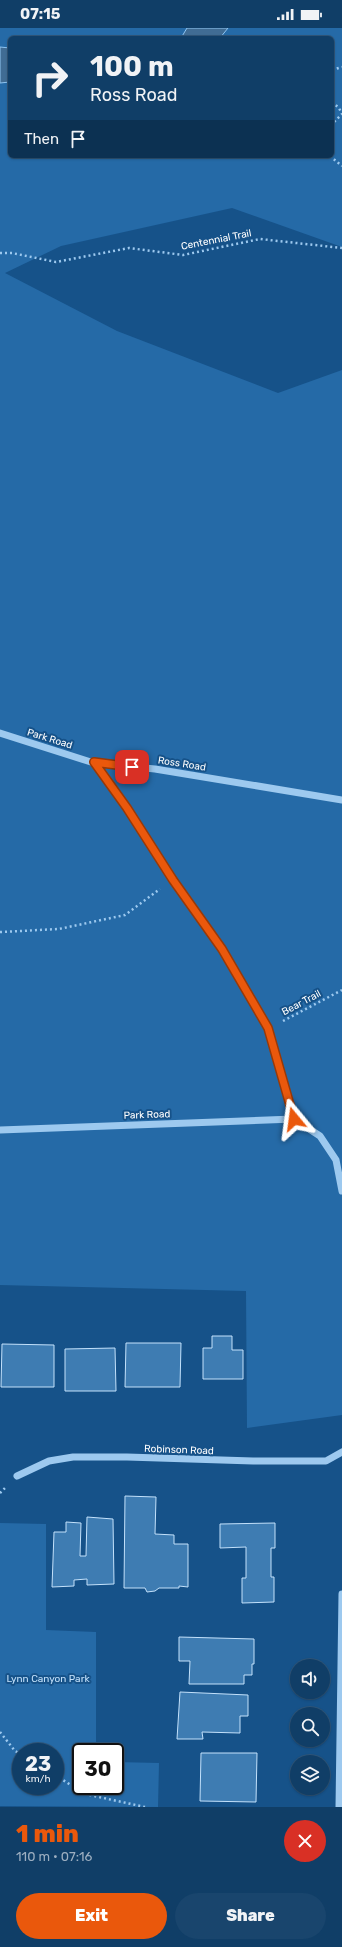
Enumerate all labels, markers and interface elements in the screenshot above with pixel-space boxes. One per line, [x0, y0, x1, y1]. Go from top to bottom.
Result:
text: 07:15 [20, 5, 60, 23]
text: 100 m [90, 50, 174, 83]
icon: right [24, 52, 76, 104]
text: Ross Road [90, 84, 177, 106]
icon: arrive [67, 128, 89, 150]
text: Then [24, 130, 59, 148]
street label: Centennial Trail [180, 227, 252, 253]
street label: Park Road [26, 726, 74, 752]
pin [115, 750, 149, 784]
street label: Ross Road [157, 754, 207, 774]
icon: arrive [121, 756, 143, 778]
street label: Bear Trail [280, 988, 323, 1018]
position arrow [273, 1098, 315, 1140]
street label: Park Road [123, 1108, 171, 1122]
street label: Robinson Road [144, 1443, 214, 1457]
map controls [290, 1659, 330, 1795]
button: sound [290, 1659, 330, 1699]
park label: Lynn Canyon Park [6, 1673, 90, 1685]
button: search [290, 1707, 330, 1747]
speed limit sign: 30 [72, 1743, 124, 1795]
text: 23 [25, 1752, 51, 1776]
button: layers [290, 1755, 330, 1795]
text: km/h [26, 1773, 50, 1785]
text: 1 min [16, 1820, 79, 1848]
button: close [284, 1820, 326, 1862]
text: 110 m · 07:16 [16, 1849, 92, 1864]
button: Exit [16, 1893, 167, 1939]
button: Share [175, 1893, 326, 1939]

